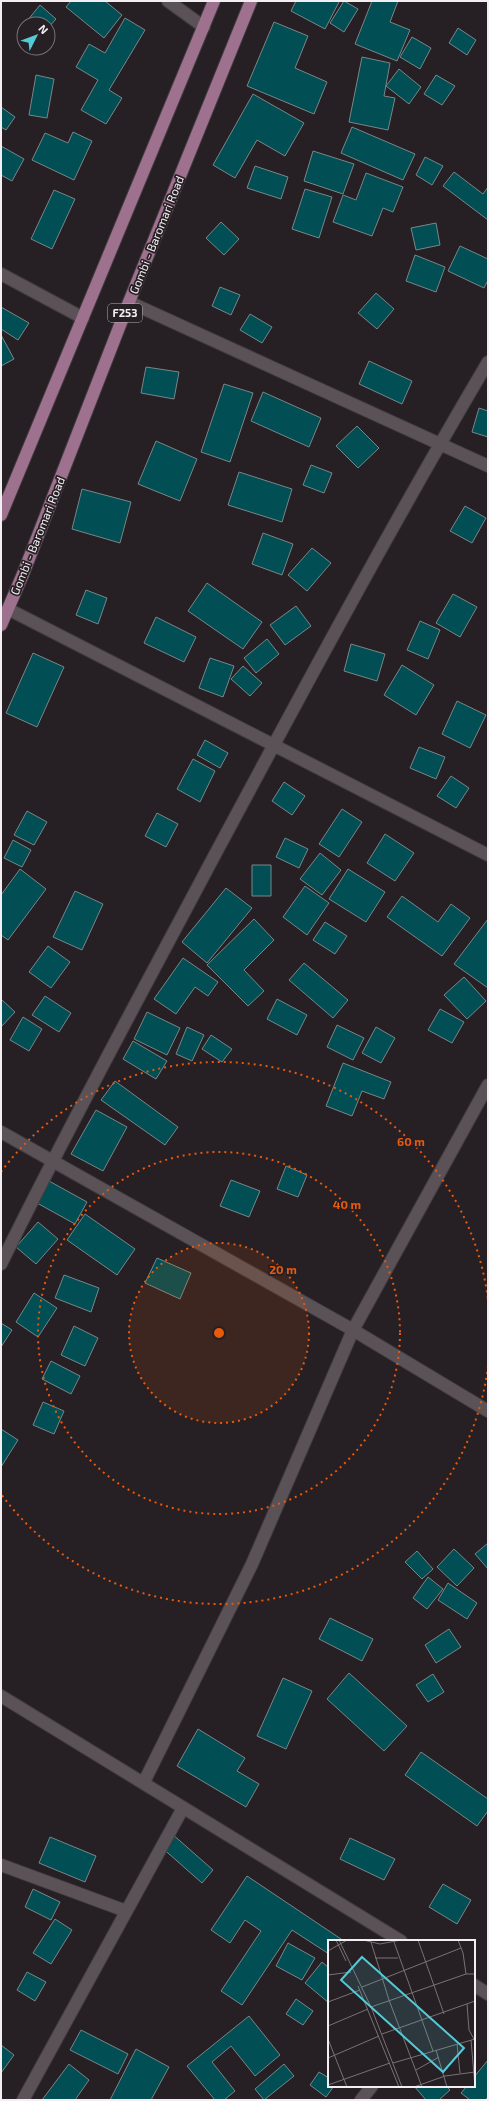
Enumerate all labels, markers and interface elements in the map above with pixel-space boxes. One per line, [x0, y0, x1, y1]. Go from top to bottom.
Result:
north arrow [16, 16, 56, 56]
text: N [36, 22, 51, 36]
street label: Gombi - Baromari Road [126, 174, 186, 296]
road number: F253 [108, 304, 142, 322]
street label: Gombi - Baromari Road [7, 475, 67, 597]
text: 60 m [397, 1134, 425, 1148]
text: 40 m [333, 1197, 361, 1211]
text: 20 m [269, 1262, 297, 1276]
centre of rings [212, 1326, 226, 1340]
inset map [328, 1940, 475, 2087]

